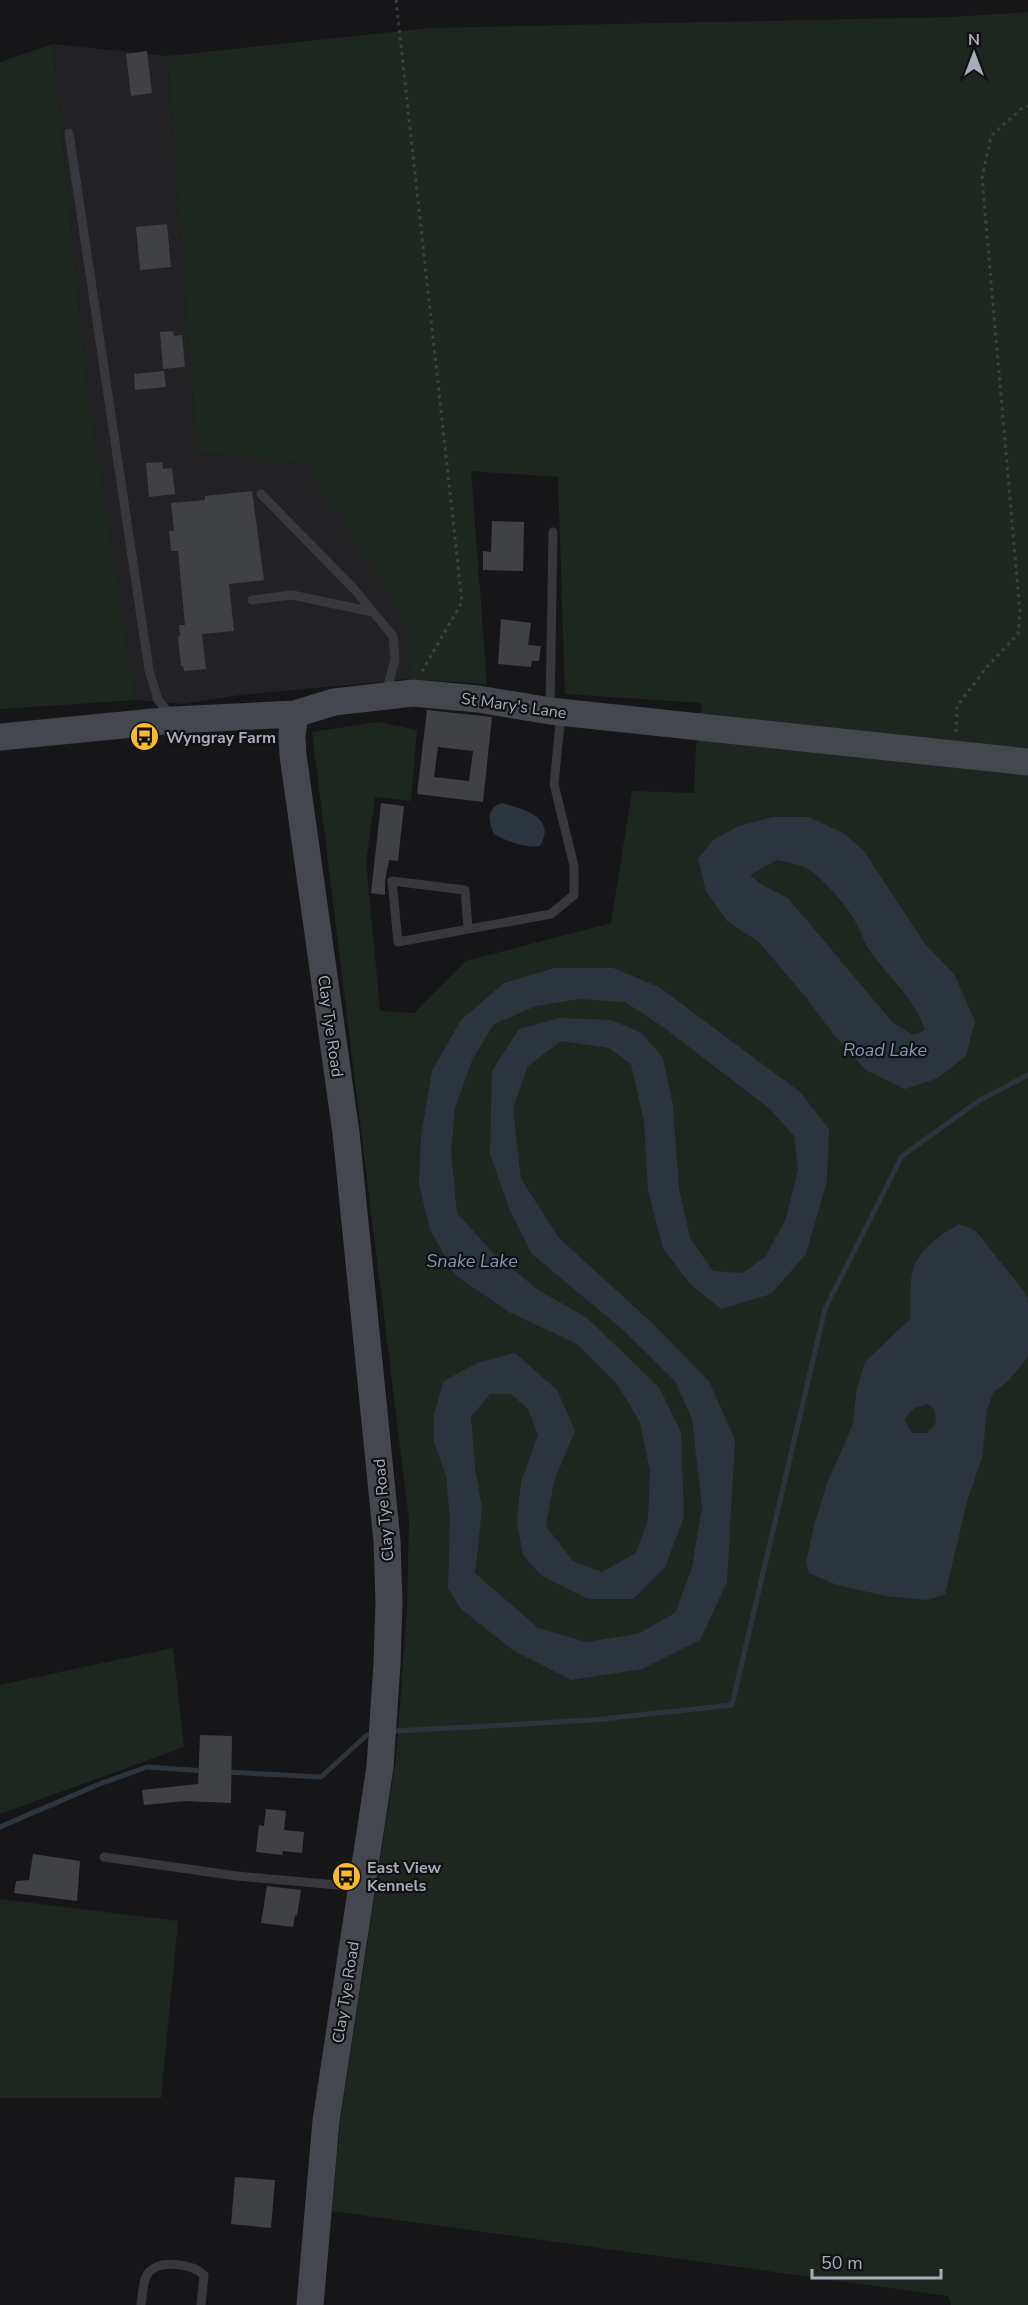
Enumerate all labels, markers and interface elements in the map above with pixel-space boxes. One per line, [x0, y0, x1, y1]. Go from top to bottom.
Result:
north arrow [944, 24, 1004, 84]
text: N [968, 29, 980, 51]
street label: St Mary's Lane [460, 688, 568, 724]
bus stop icon: Wyngray Farm [129, 721, 161, 753]
place label: Wyngray Farm [166, 727, 276, 749]
street label: Clay Tye Road [312, 974, 348, 1079]
water label: Road Lake [843, 1038, 928, 1062]
water label: Snake Lake [426, 1249, 518, 1273]
street label: Clay Tye Road [369, 1458, 399, 1562]
place label: East View Kennels [367, 1857, 441, 1897]
bus stop icon: East View Kennels [330, 1860, 362, 1892]
street label: Clay Tye Road [327, 1940, 365, 2045]
scale bar [812, 2242, 941, 2280]
text: 50 m [821, 2251, 863, 2275]

